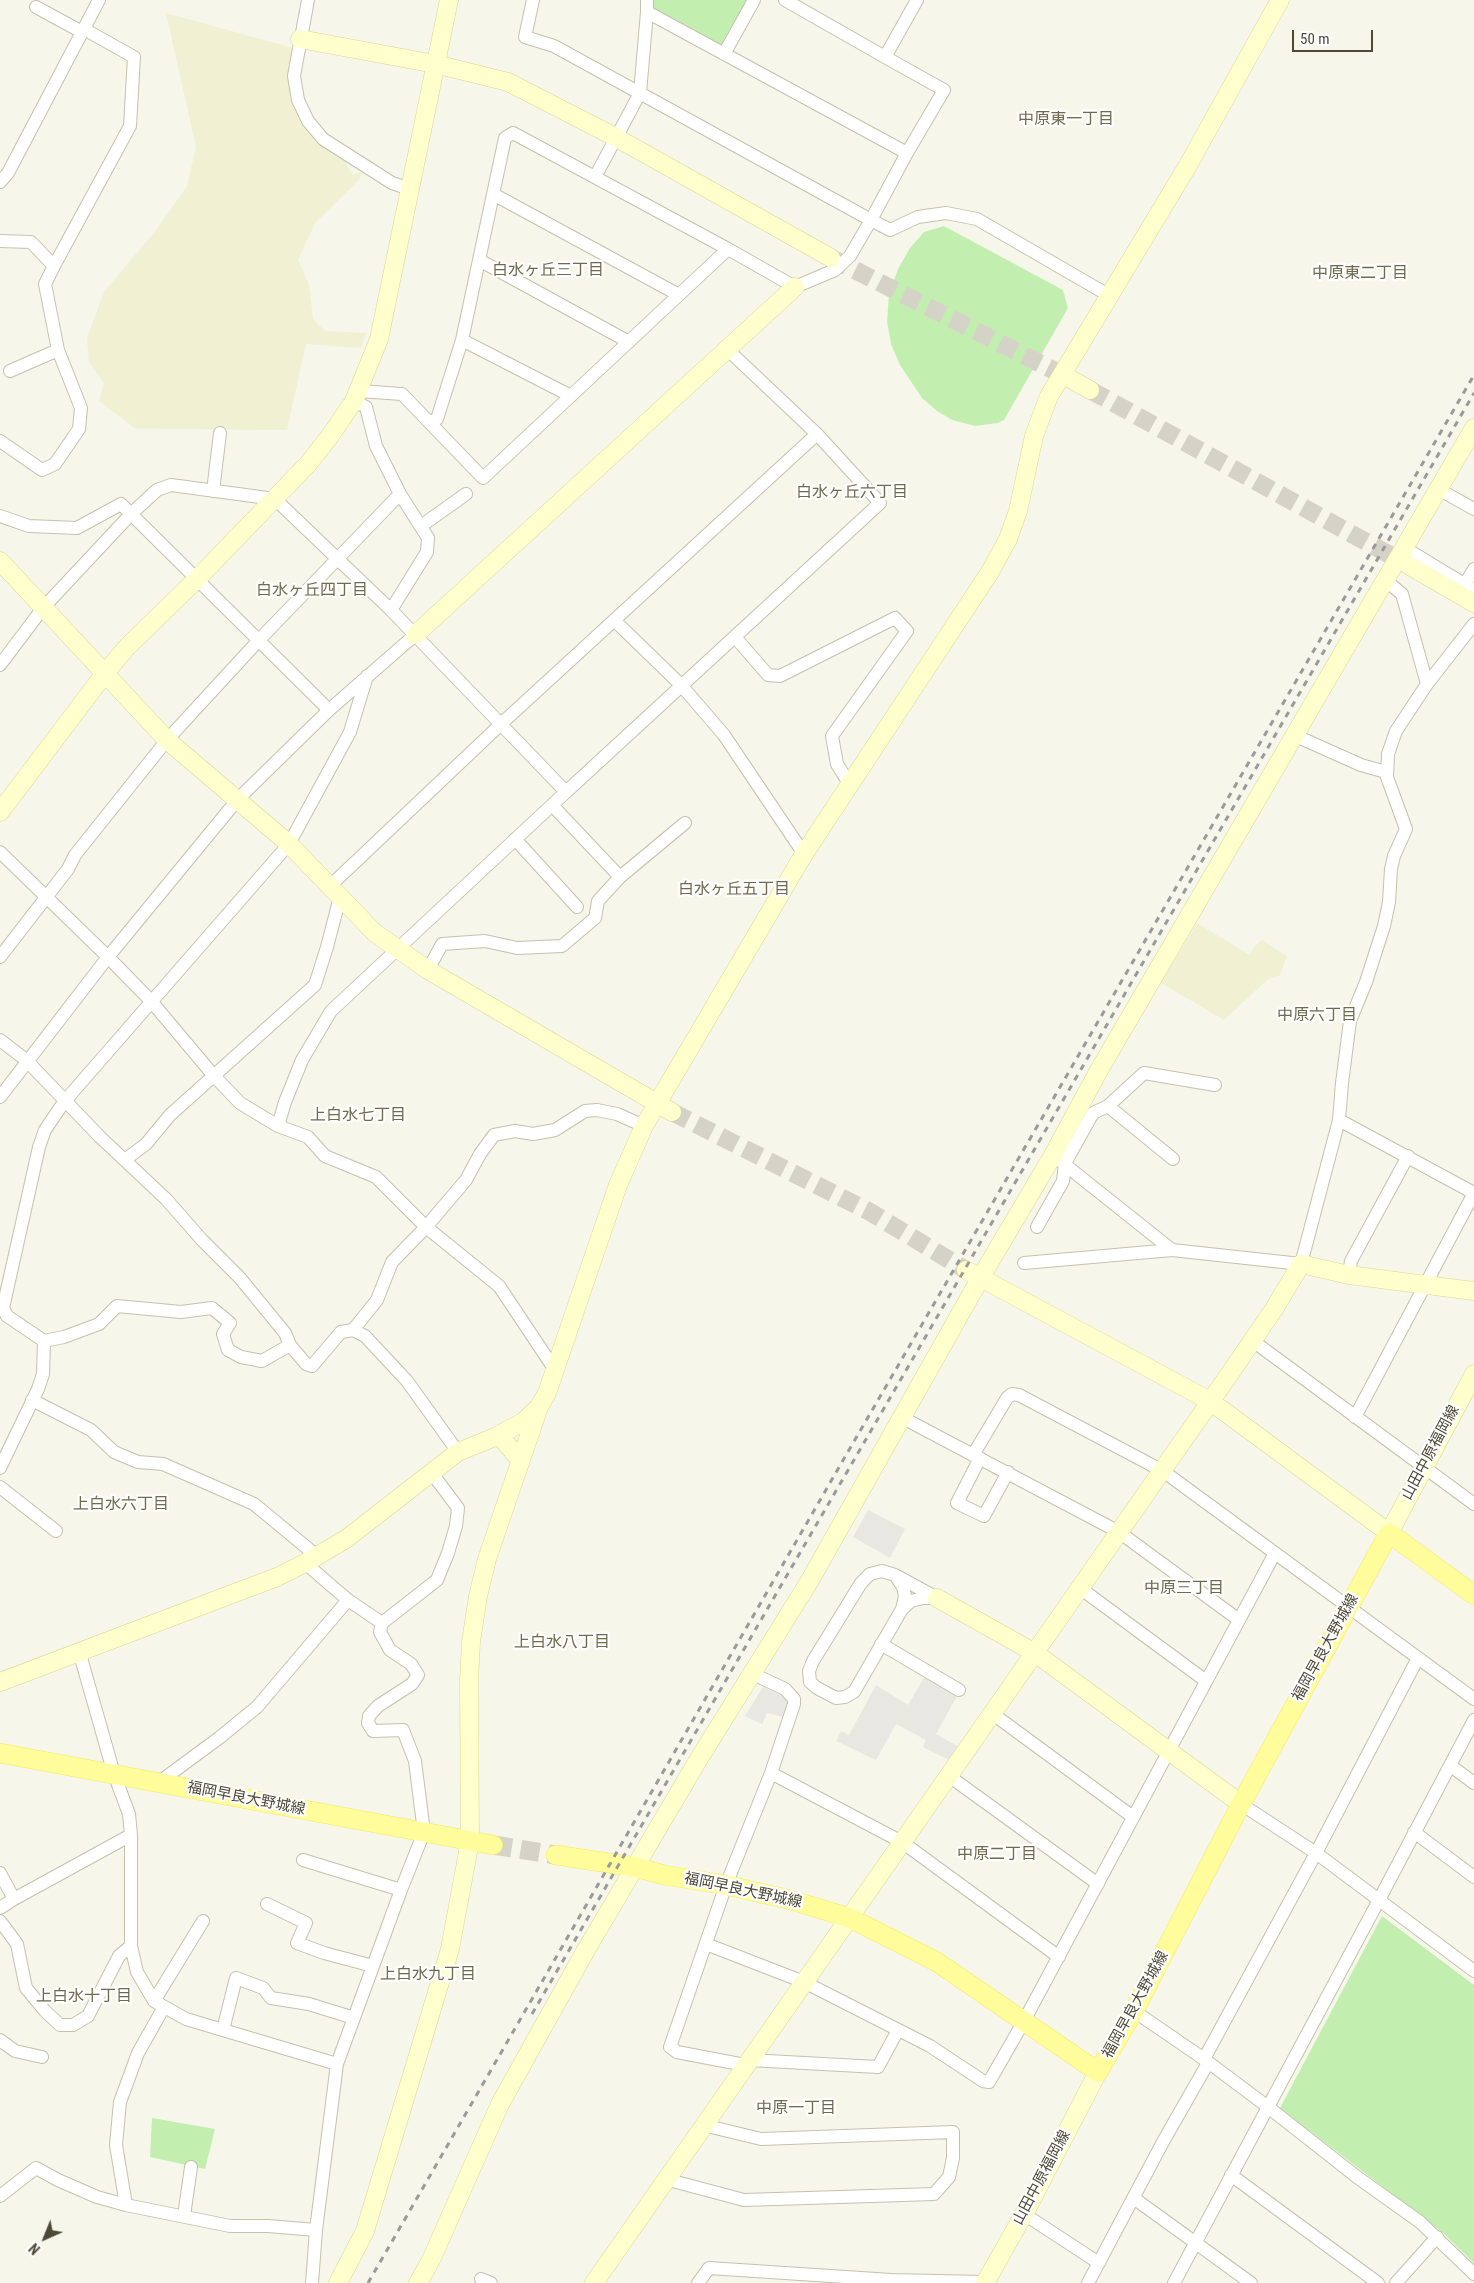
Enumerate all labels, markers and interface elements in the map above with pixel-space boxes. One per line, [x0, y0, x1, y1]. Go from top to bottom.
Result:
scale bar [1294, 20, 1375, 52]
text: 50 m [1300, 30, 1330, 48]
district label: 中原東一丁目 [1018, 110, 1114, 130]
district label: 白水ヶ丘三丁目 [492, 261, 604, 281]
district label: 中原東二丁目 [1312, 264, 1408, 284]
district label: 白水ヶ丘六丁目 [796, 483, 908, 503]
district label: 白水ヶ丘四丁目 [256, 581, 368, 601]
district label: 白水ヶ丘五丁目 [678, 880, 790, 900]
district label: 中原六丁目 [1277, 1006, 1357, 1026]
district label: 上白水七丁目 [310, 1106, 406, 1126]
street label: 山田中原福岡線 [1398, 1402, 1464, 1504]
district label: 上白水六丁目 [73, 1495, 169, 1515]
district label: 中原三丁目 [1144, 1579, 1224, 1599]
street label: 福岡早良大野城線 [1289, 1591, 1363, 1705]
district label: 上白水八丁目 [514, 1633, 610, 1653]
street label: 福岡早良大野城線 [185, 1779, 307, 1819]
district label: 中原二丁目 [957, 1845, 1037, 1865]
street label: 福岡早良大野城線 [682, 1870, 804, 1912]
street label: 福岡早良大野城線 [1099, 1948, 1173, 2062]
district label: 上白水九丁目 [380, 1965, 476, 1985]
district label: 上白水十丁目 [36, 1987, 132, 2007]
district label: 中原一丁目 [756, 2099, 836, 2119]
street label: 山田中原福岡線 [1009, 2127, 1075, 2229]
north arrow [20, 2213, 70, 2263]
text: N [26, 2240, 43, 2258]

